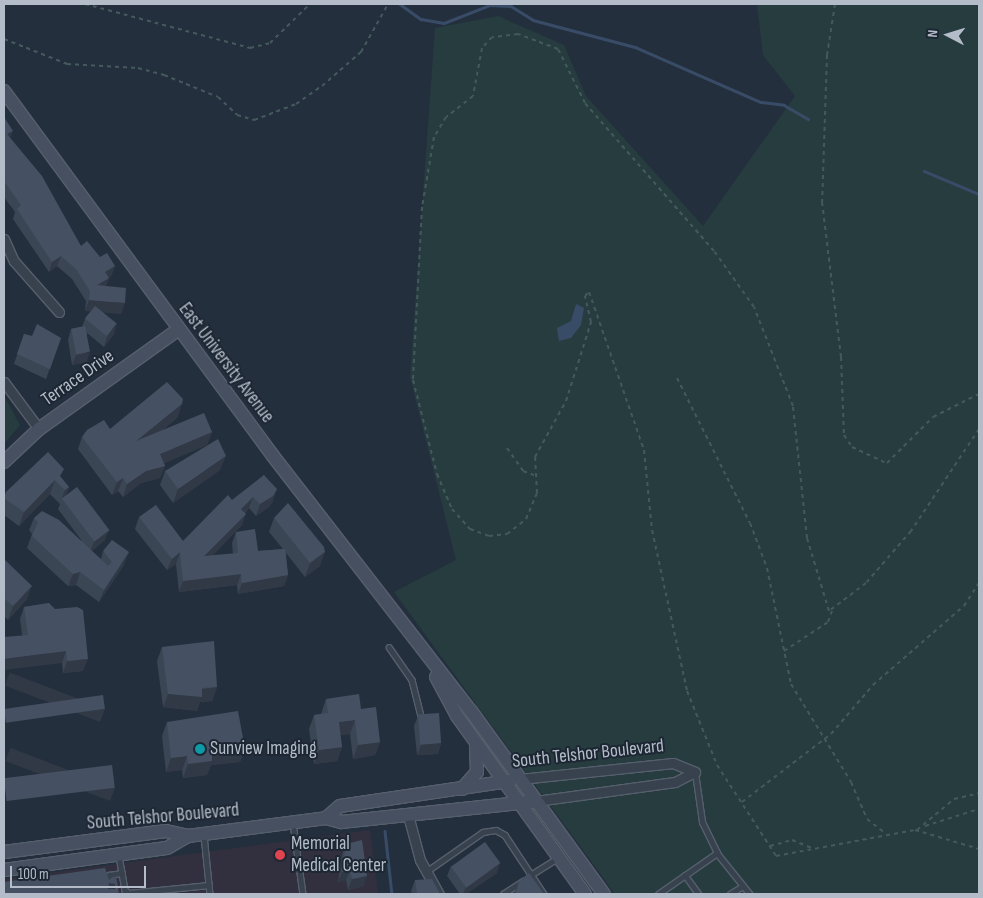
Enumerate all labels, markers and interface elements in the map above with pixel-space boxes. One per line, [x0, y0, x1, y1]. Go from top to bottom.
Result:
north arrow [923, 10, 973, 60]
text: N [924, 29, 941, 38]
street label: East University Avenue [173, 298, 279, 428]
street label: Terrace Drive [37, 345, 119, 411]
street label: South Telshor Boulevard [511, 735, 665, 773]
place label: Sunview Imaging [210, 738, 316, 760]
marker: Sunview Imaging [194, 743, 206, 755]
street label: South Telshor Boulevard [86, 799, 240, 835]
place label: Memorial Medical Center [291, 833, 386, 877]
marker: Memorial Medical Center [273, 848, 287, 862]
scale bar [12, 856, 149, 888]
text: 100 m [18, 865, 49, 884]

